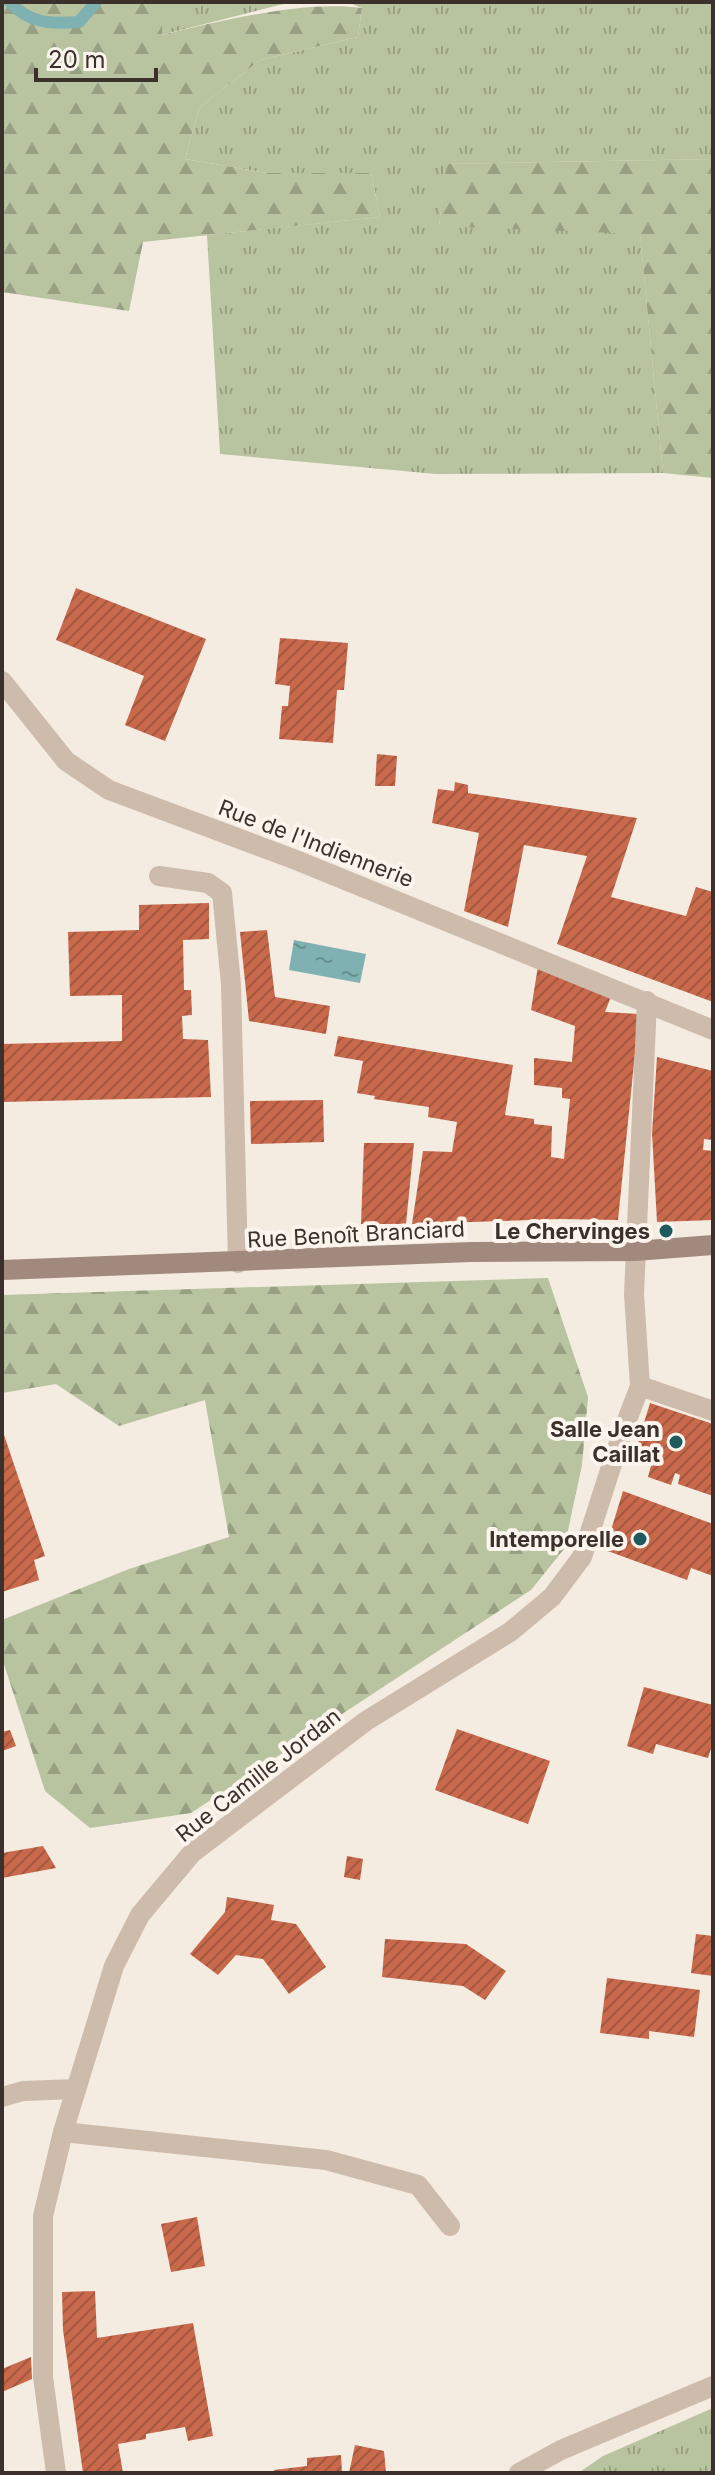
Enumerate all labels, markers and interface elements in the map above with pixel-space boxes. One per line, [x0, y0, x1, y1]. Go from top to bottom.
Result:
scale bar [36, 32, 156, 82]
text: 20 m [48, 45, 106, 74]
street label: Rue de l'Indiennerie [215, 794, 417, 892]
street label: Rue Benoît Branciard [246, 1215, 466, 1253]
place label: Le Chervinges [495, 1218, 650, 1244]
marker: Le Chervinges [657, 1222, 675, 1240]
place label: Salle Jean Caillat [550, 1416, 660, 1467]
marker: Salle Jean Caillat [667, 1433, 685, 1451]
place label: Intemporelle [489, 1526, 624, 1552]
marker: Intemporelle [631, 1530, 649, 1548]
street label: Rue Camille Jordan [171, 1703, 345, 1847]

